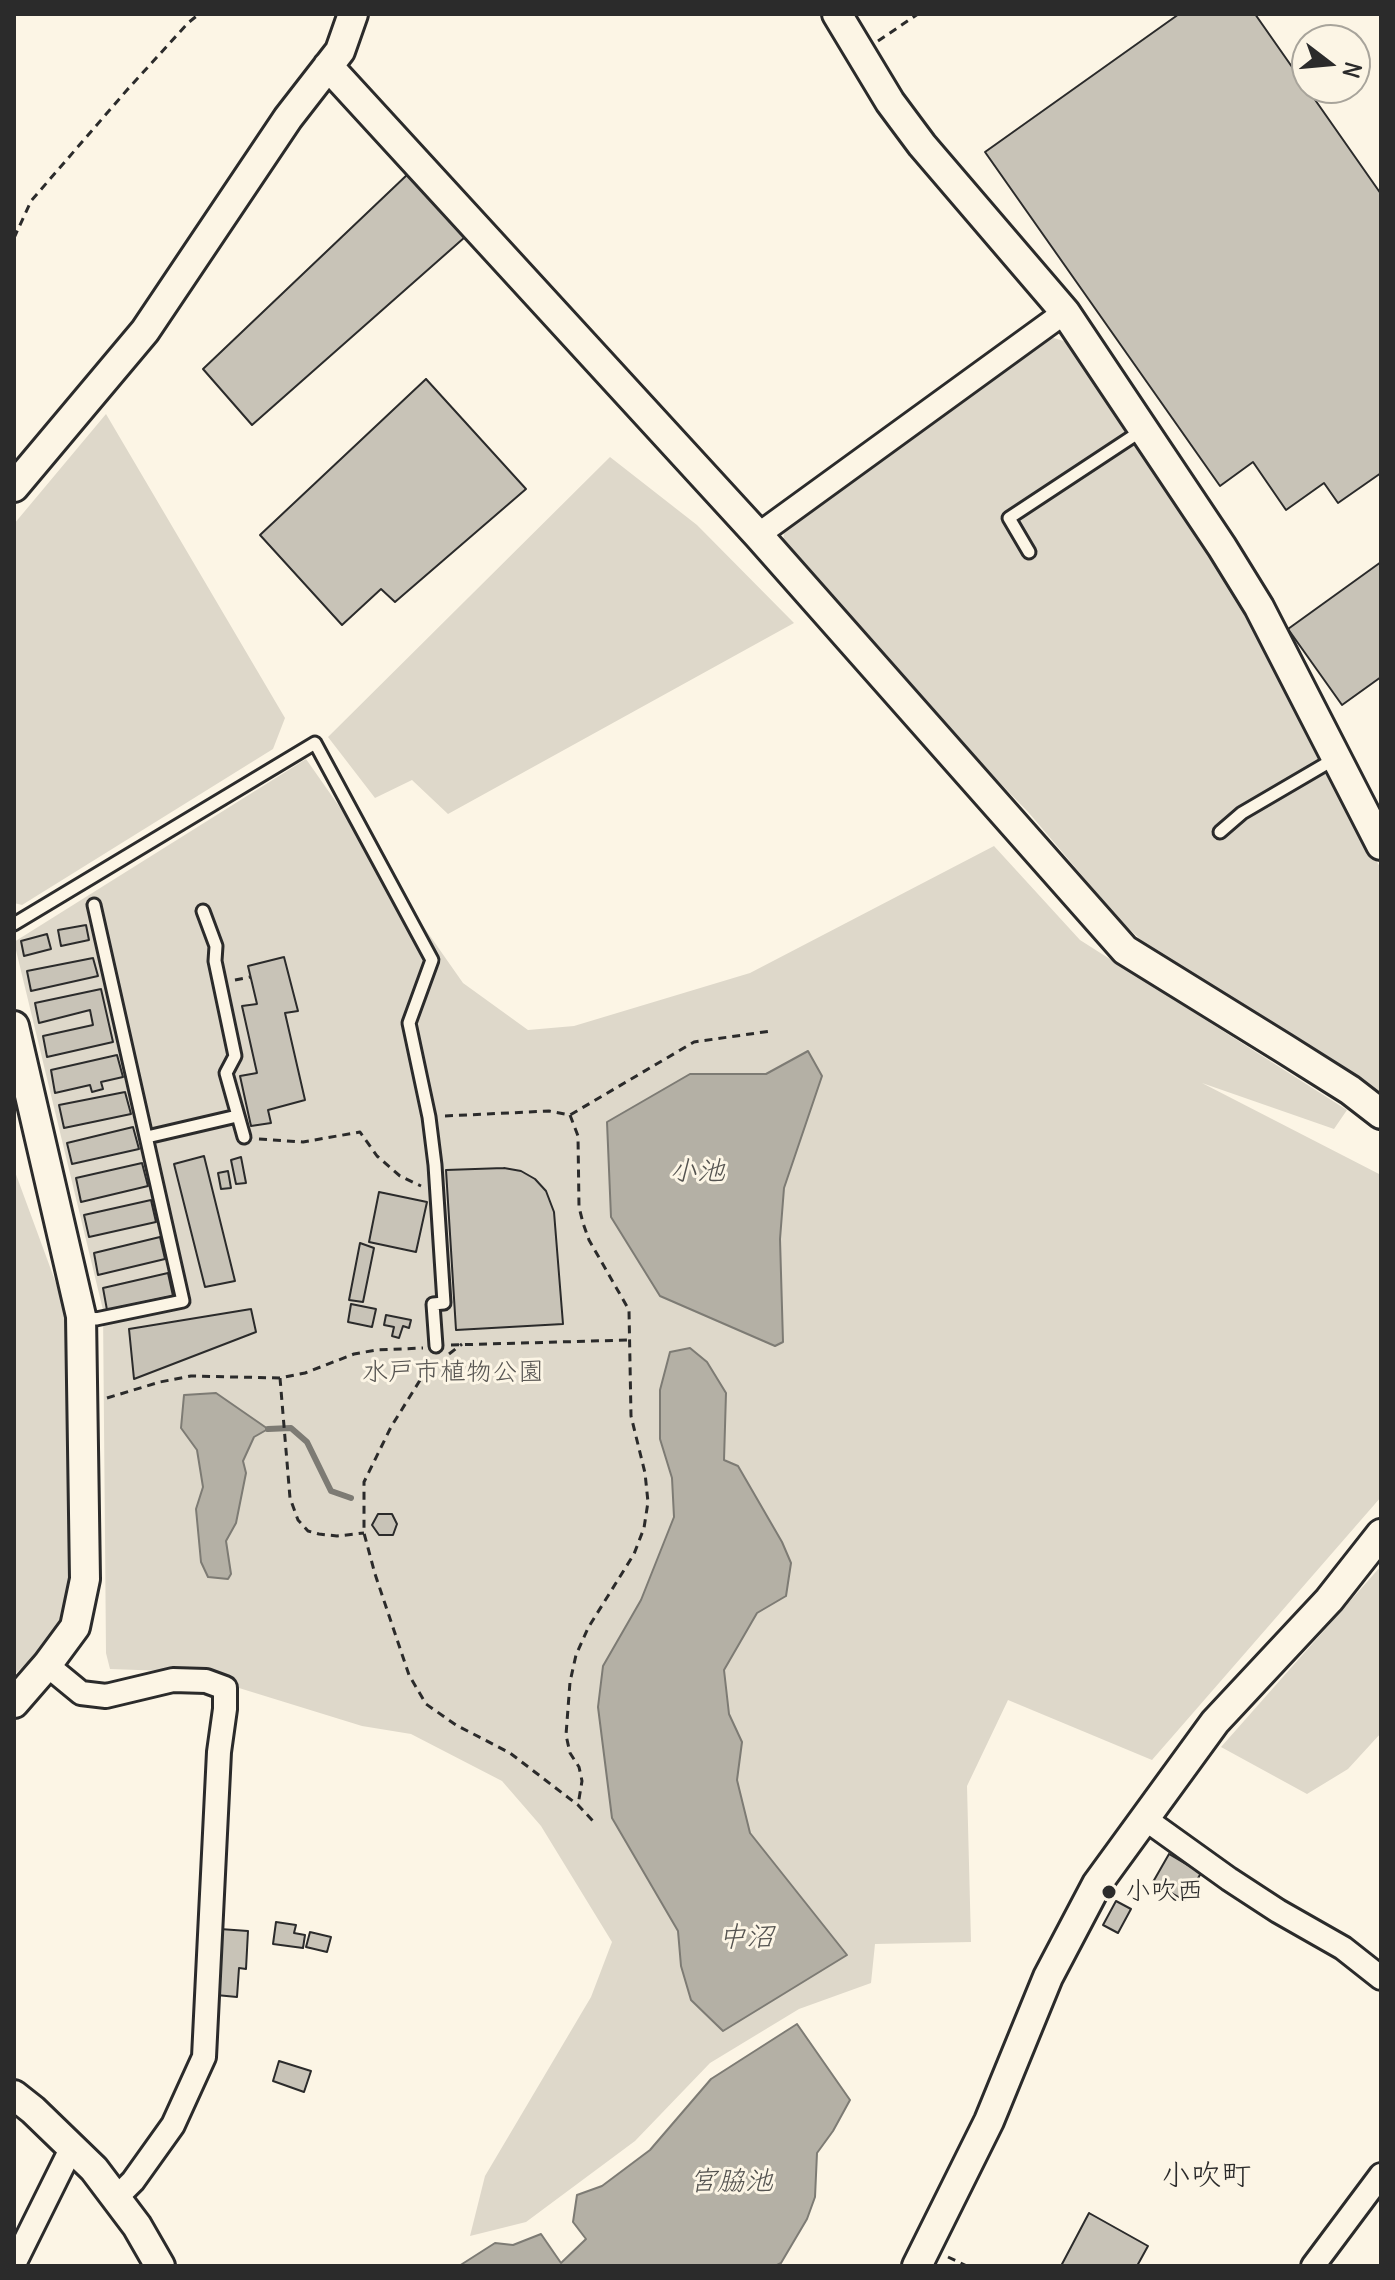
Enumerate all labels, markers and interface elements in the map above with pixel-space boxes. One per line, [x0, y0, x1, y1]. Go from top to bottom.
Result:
north arrow [1291, 24, 1371, 104]
text: N [1337, 59, 1368, 81]
water label: 小池 [669, 1155, 725, 1189]
park label: 水戸市植物公園 [362, 1357, 544, 1389]
place label: 小吹西 [1125, 1876, 1203, 1908]
marker: 小吹西 [1100, 1883, 1118, 1901]
water label: 中沼 [718, 1921, 774, 1955]
district label: 小吹町 [1161, 2158, 1251, 2194]
water label: 宮脇池 [689, 2165, 773, 2199]

